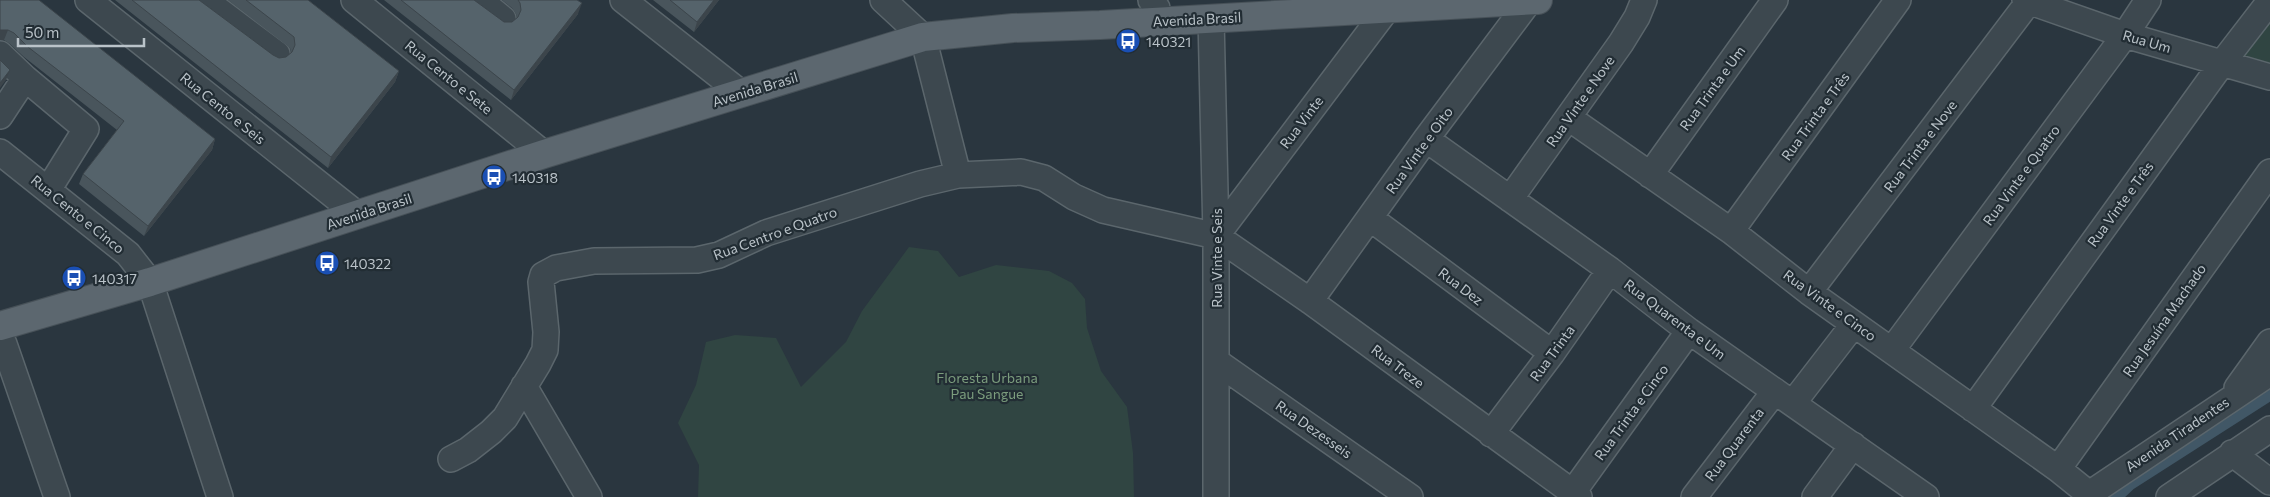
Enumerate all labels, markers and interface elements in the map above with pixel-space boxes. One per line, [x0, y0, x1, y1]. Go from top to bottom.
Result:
street label: Avenida Brasil [1152, 8, 1242, 30]
scale bar [18, 15, 144, 47]
text: 50 m [25, 23, 59, 41]
street label: Rua Um [2121, 26, 2173, 56]
bus stop icon: 140321 [1115, 28, 1141, 54]
place label: 140321 [1146, 33, 1191, 50]
street label: Rua Cento e Sete [402, 37, 496, 117]
street label: Rua Trinta e Um [1676, 42, 1748, 134]
street label: Rua Vinte e Nove [1542, 52, 1618, 150]
street label: Avenida Brasil [710, 68, 800, 110]
street label: Rua Cento e Seis [177, 69, 269, 147]
street label: Rua Trinta e Três [1777, 69, 1853, 163]
street label: Rua Vinte [1276, 92, 1326, 152]
street label: Rua Trinta e Nove [1880, 97, 1960, 195]
street label: Rua Vinte e Oito [1382, 103, 1456, 197]
street label: Rua Vinte e Quatro [1979, 121, 2063, 229]
street label: Rua Vinte e Três [2083, 158, 2157, 250]
bus stop icon: 140318 [481, 164, 507, 190]
place label: 140318 [512, 169, 558, 186]
street label: Rua Cento e Cinco [28, 171, 128, 257]
street label: Avenida Brasil [324, 189, 414, 233]
street label: Rua Centro e Quatro [711, 203, 839, 263]
street label: Rua Vinte e Seis [1208, 208, 1225, 308]
bus stop icon: 140322 [314, 250, 340, 276]
place label: 140322 [344, 255, 391, 272]
street label: Rua Jesuína Machado [2119, 260, 2209, 380]
street label: Rua Dez [1435, 264, 1487, 308]
bus stop icon: 140317 [61, 265, 87, 291]
street label: Rua Vinte e Cinco [1780, 266, 1880, 344]
place label: 140317 [92, 270, 137, 287]
street label: Rua Quarenta e Um [1621, 275, 1729, 363]
street label: Rua Trinta [1526, 322, 1578, 384]
street label: Rua Treze [1368, 341, 1428, 391]
street label: Rua Trinta e Cinco [1590, 361, 1672, 463]
park label: Floresta Urbana Pau Sangue [936, 369, 1038, 402]
street label: Avenida Tiradentes [2122, 393, 2232, 475]
street label: Rua Dezesseis [1273, 396, 1355, 462]
street label: Rua Quarenta [1701, 404, 1767, 484]

